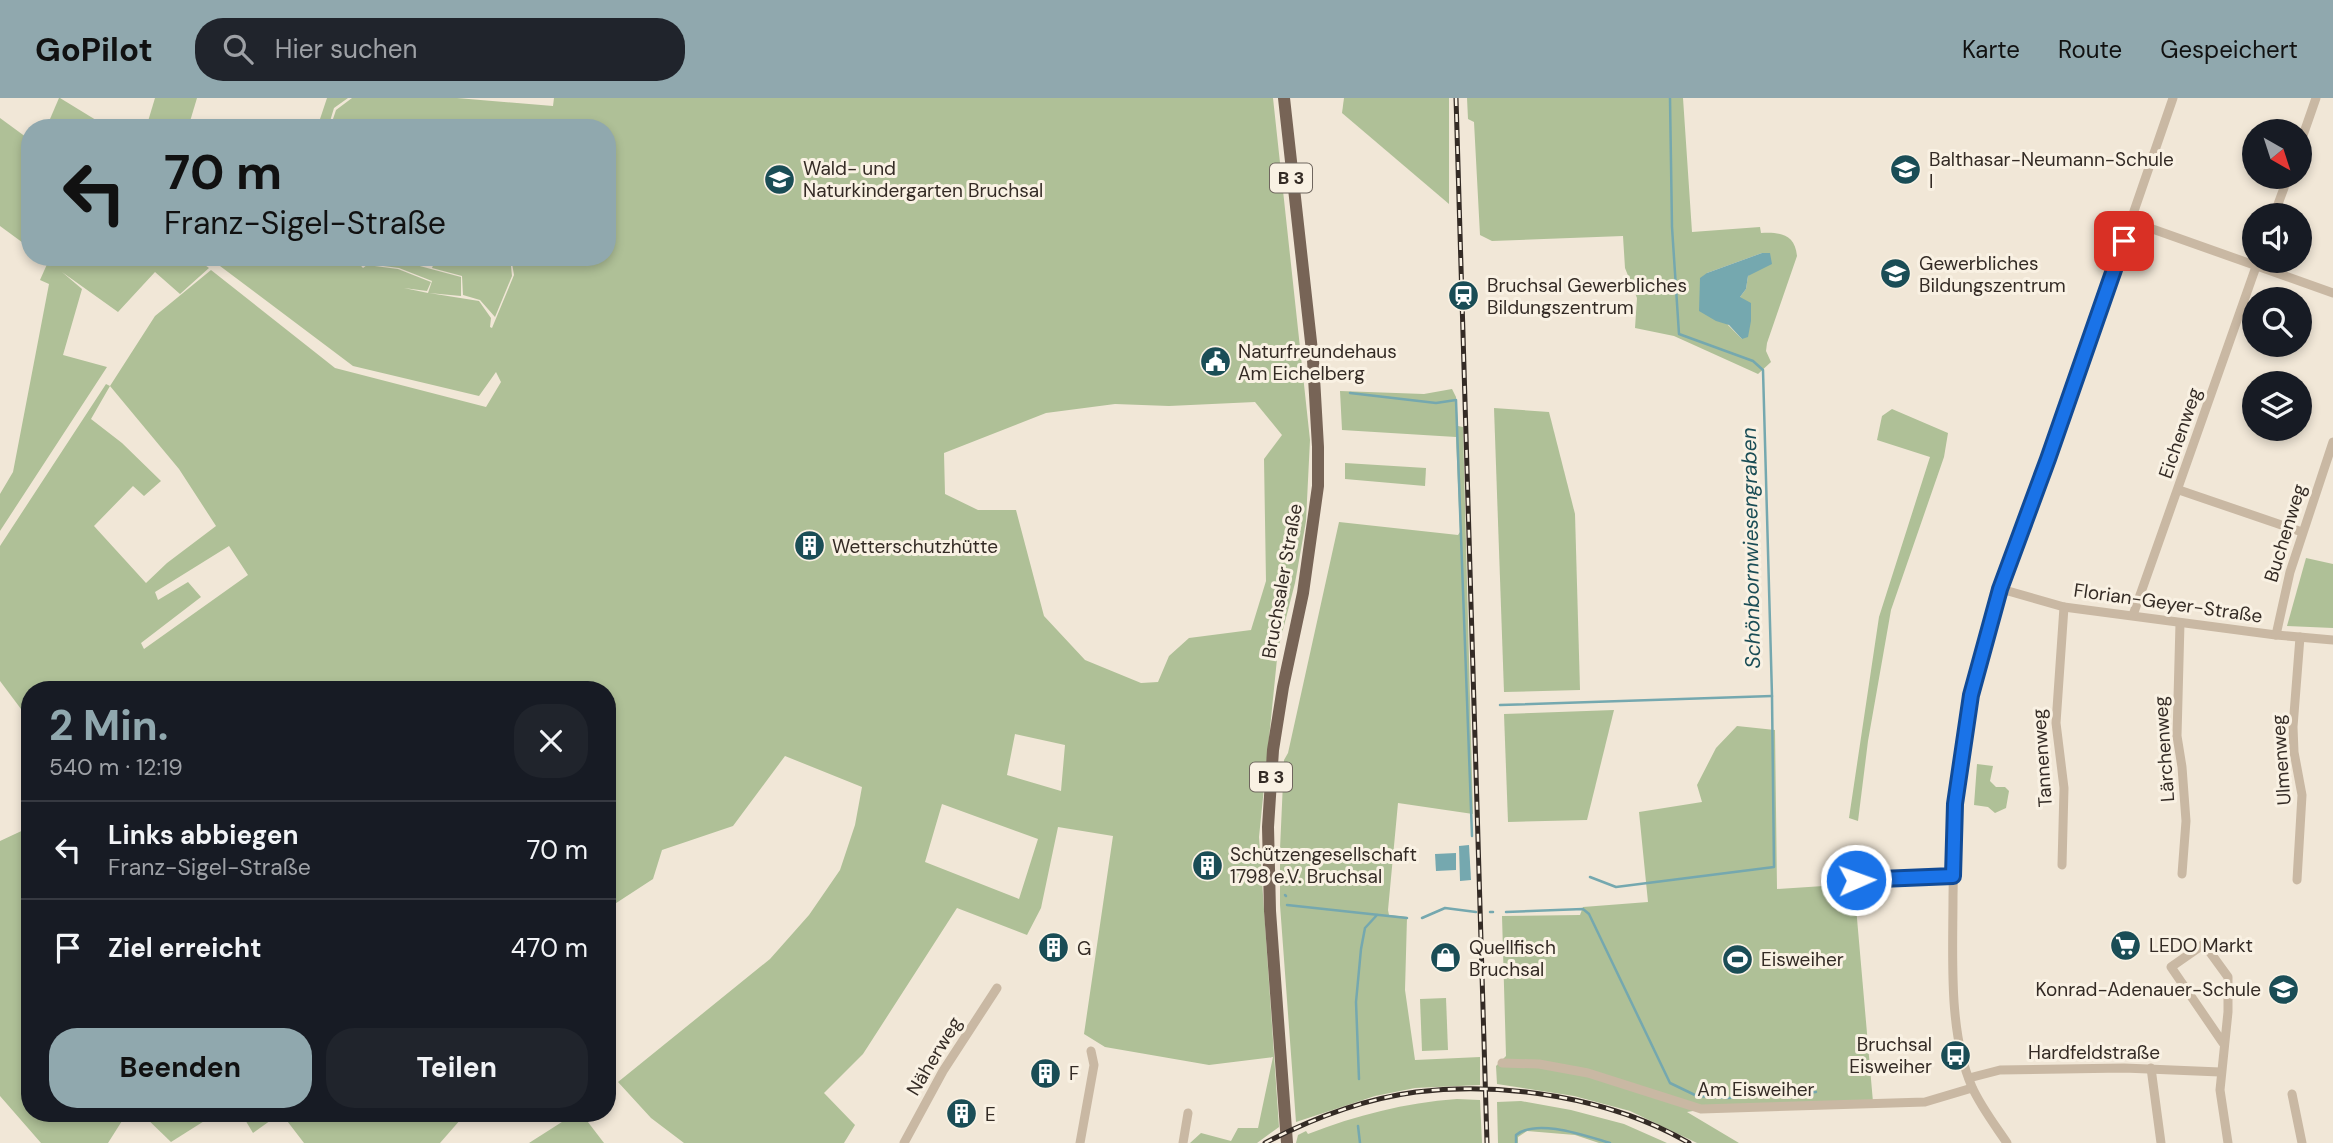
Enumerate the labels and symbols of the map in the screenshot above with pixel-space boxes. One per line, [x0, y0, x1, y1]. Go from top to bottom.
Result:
north arrow [2242, 119, 2312, 189]
place label: Balthasar-Neumann-Schule I [1929, 147, 2174, 194]
school or university icon: Balthasar-Neumann-Schule I [1889, 153, 1923, 187]
place label: Wald- und Naturkindergarten Bruchsal [803, 156, 1043, 203]
school or university icon: Wald- und Naturkindergarten Bruchsal [763, 162, 797, 196]
road number: B 3 [1270, 164, 1312, 192]
pin [2094, 211, 2154, 271]
place label: Gewerbliches Bildungszentrum [1919, 251, 2066, 298]
school or university icon: Gewerbliches Bildungszentrum [1879, 257, 1913, 291]
place label: Bruchsal Gewerbliches Bildungszentrum [1487, 273, 1687, 320]
station icon: Bruchsal Gewerbliches Bildungszentrum [1447, 279, 1481, 313]
place label: Naturfreundehaus Am Eichelberg [1238, 339, 1397, 386]
public building icon: Naturfreundehaus Am Eichelberg [1198, 345, 1232, 379]
street label: Eichenweg [2153, 384, 2207, 482]
water label: Schönbornwiesengraben [1735, 427, 1767, 669]
street label: Buchenweg [2258, 481, 2312, 585]
street label: Bruchsaler Straße [1256, 501, 1308, 661]
building icon: Wetterschutzhütte [792, 529, 826, 563]
place label: Wetterschutzhütte [832, 534, 998, 559]
street label: Florian-Geyer-Straße [2072, 577, 2264, 629]
street label: Lärchenweg [2148, 695, 2180, 803]
street label: Tannenweg [2026, 708, 2058, 808]
street label: Ulmenweg [2265, 713, 2297, 806]
road number: B 3 [1250, 762, 1292, 792]
place label: Schützengesellschaft 1798 e.V. Bruchsal [1230, 842, 1417, 889]
position arrow [1819, 843, 1893, 917]
building icon: Schützengesellschaft 1798 e.V. Bruchsal [1190, 848, 1224, 882]
supermarket icon: LEDO Markt [2109, 928, 2143, 962]
building icon: G [1037, 931, 1071, 965]
place label: LEDO Markt [2149, 933, 2253, 958]
place label: Quellfisch Bruchsal [1469, 935, 1556, 982]
place label: G [1077, 936, 1091, 961]
shop icon: Quellfisch Bruchsal [1429, 941, 1463, 975]
sports icon: Eisweiher [1721, 942, 1755, 976]
place label: Eisweiher [1761, 947, 1844, 972]
school or university icon: Konrad-Adenauer-Schule [2267, 972, 2301, 1006]
place label: Konrad-Adenauer-Schule [2036, 977, 2261, 1002]
street label: Näherweg [901, 1012, 967, 1100]
place label: Bruchsal Eisweiher [1849, 1032, 1932, 1079]
bus stop icon: Bruchsal Eisweiher [1938, 1038, 1972, 1072]
street label: Hardfeldstraße [2028, 1040, 2160, 1065]
building icon: F [1029, 1056, 1063, 1090]
place label: F [1069, 1061, 1079, 1086]
street label: Am Eisweiher [1697, 1077, 1815, 1102]
building icon: E [945, 1097, 979, 1131]
place label: E [985, 1102, 996, 1127]

